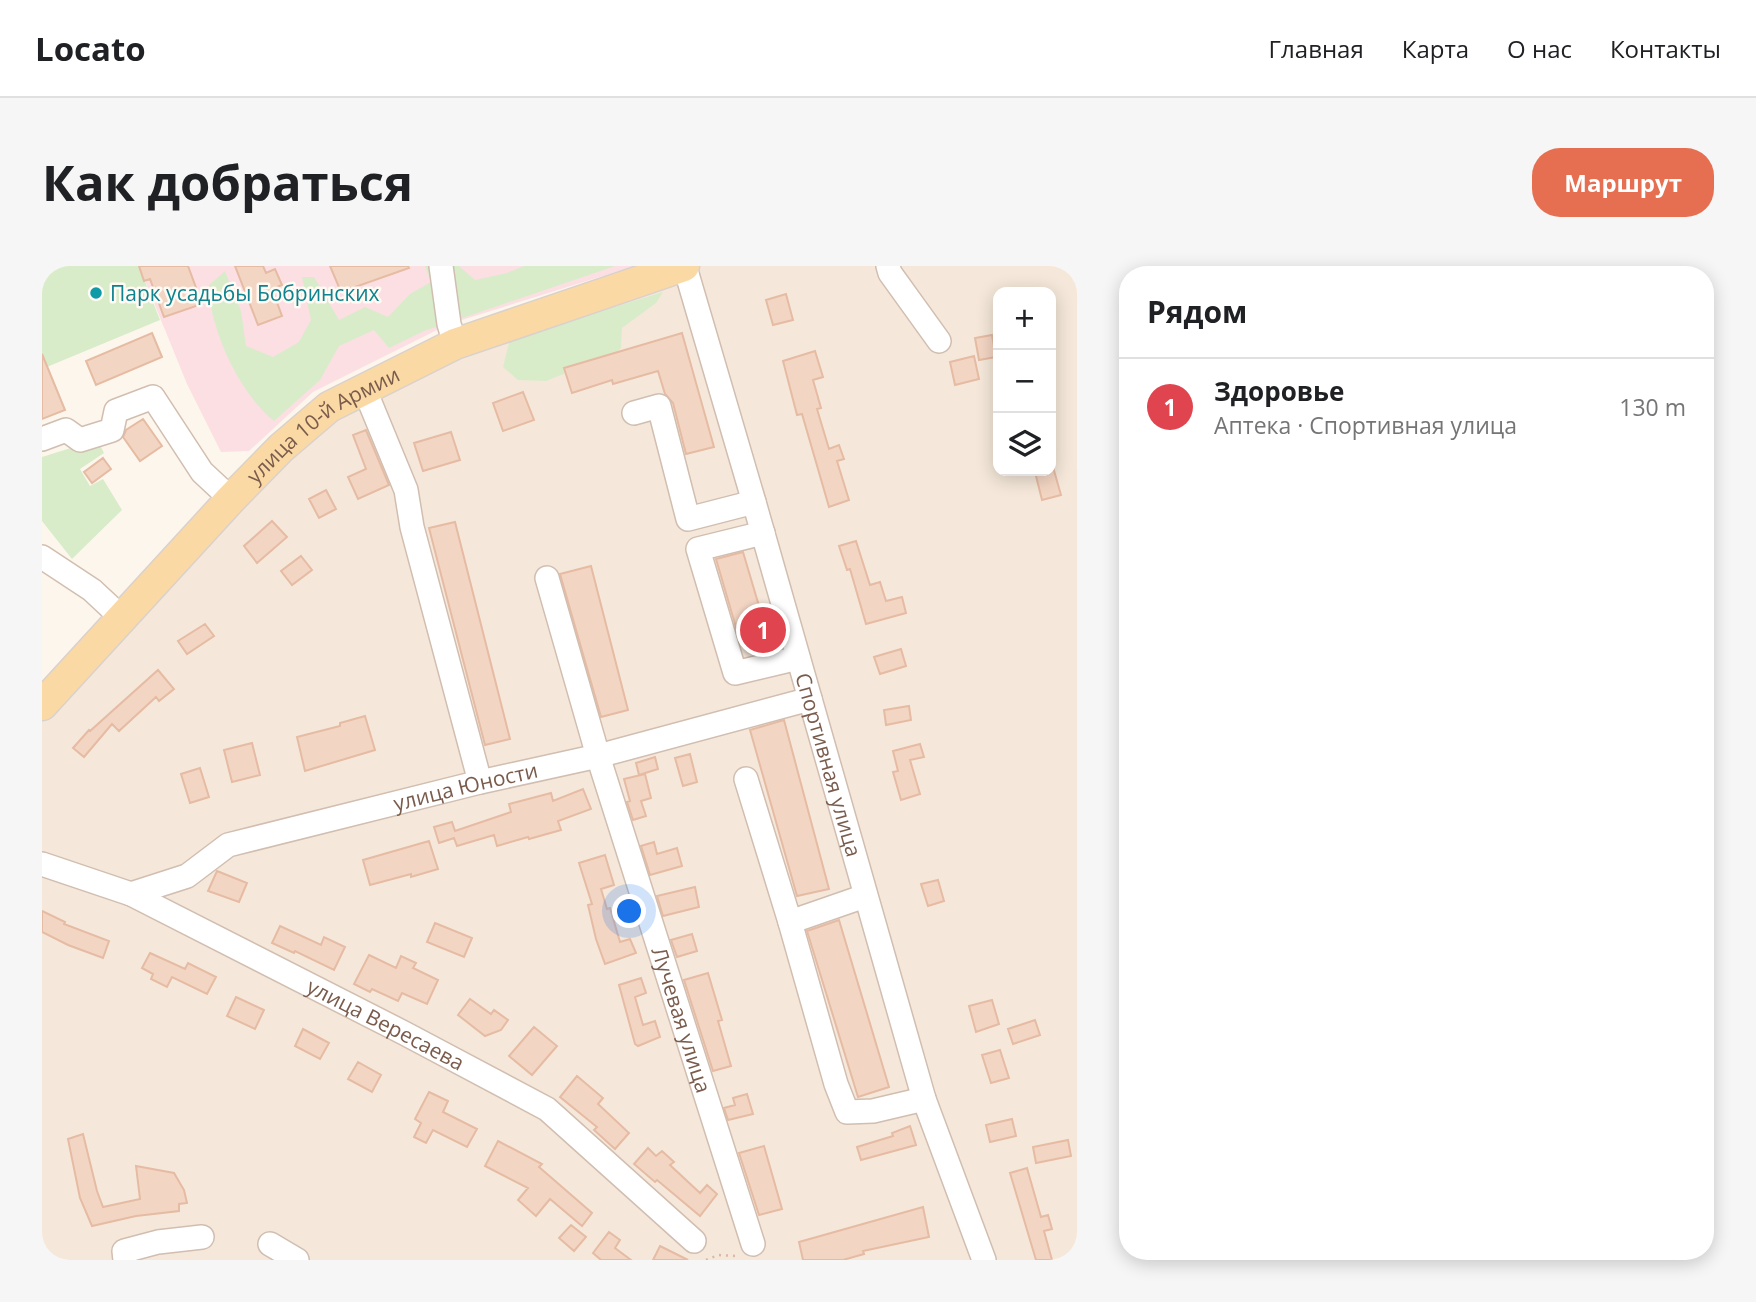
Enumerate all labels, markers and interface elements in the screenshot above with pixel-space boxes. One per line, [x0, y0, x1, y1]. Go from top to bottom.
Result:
text: Locato [35, 26, 146, 71]
text: Главная [1269, 32, 1364, 65]
text: Карта [1402, 32, 1469, 65]
text: О нас [1507, 32, 1572, 65]
text: Контакты [1610, 32, 1721, 65]
button: Маршрут [1532, 148, 1714, 217]
text: Как добраться [42, 149, 413, 215]
place label: Парк усадьбы Бобринских [110, 279, 380, 307]
marker: Парк усадьбы Бобринских [88, 285, 104, 301]
map controls [993, 287, 1056, 476]
button: + [993, 287, 1056, 350]
text: Рядом [1147, 291, 1247, 332]
button: − [993, 350, 1056, 413]
street label: улица 10-й Армии [240, 360, 404, 489]
text: Здоровье [1214, 373, 1344, 409]
text: 1 [1163, 391, 1177, 423]
text: 130 m [1619, 391, 1686, 423]
text: Аптека · Спортивная улица [1214, 409, 1517, 441]
button: layers [993, 413, 1056, 476]
pin: 1 [740, 604, 786, 656]
street label: Спортивная улица [789, 669, 868, 860]
street label: улица Юности [391, 756, 540, 817]
your location [612, 894, 646, 928]
street label: Лучевая улица [646, 943, 718, 1096]
street label: улица Вересаева [302, 972, 469, 1077]

